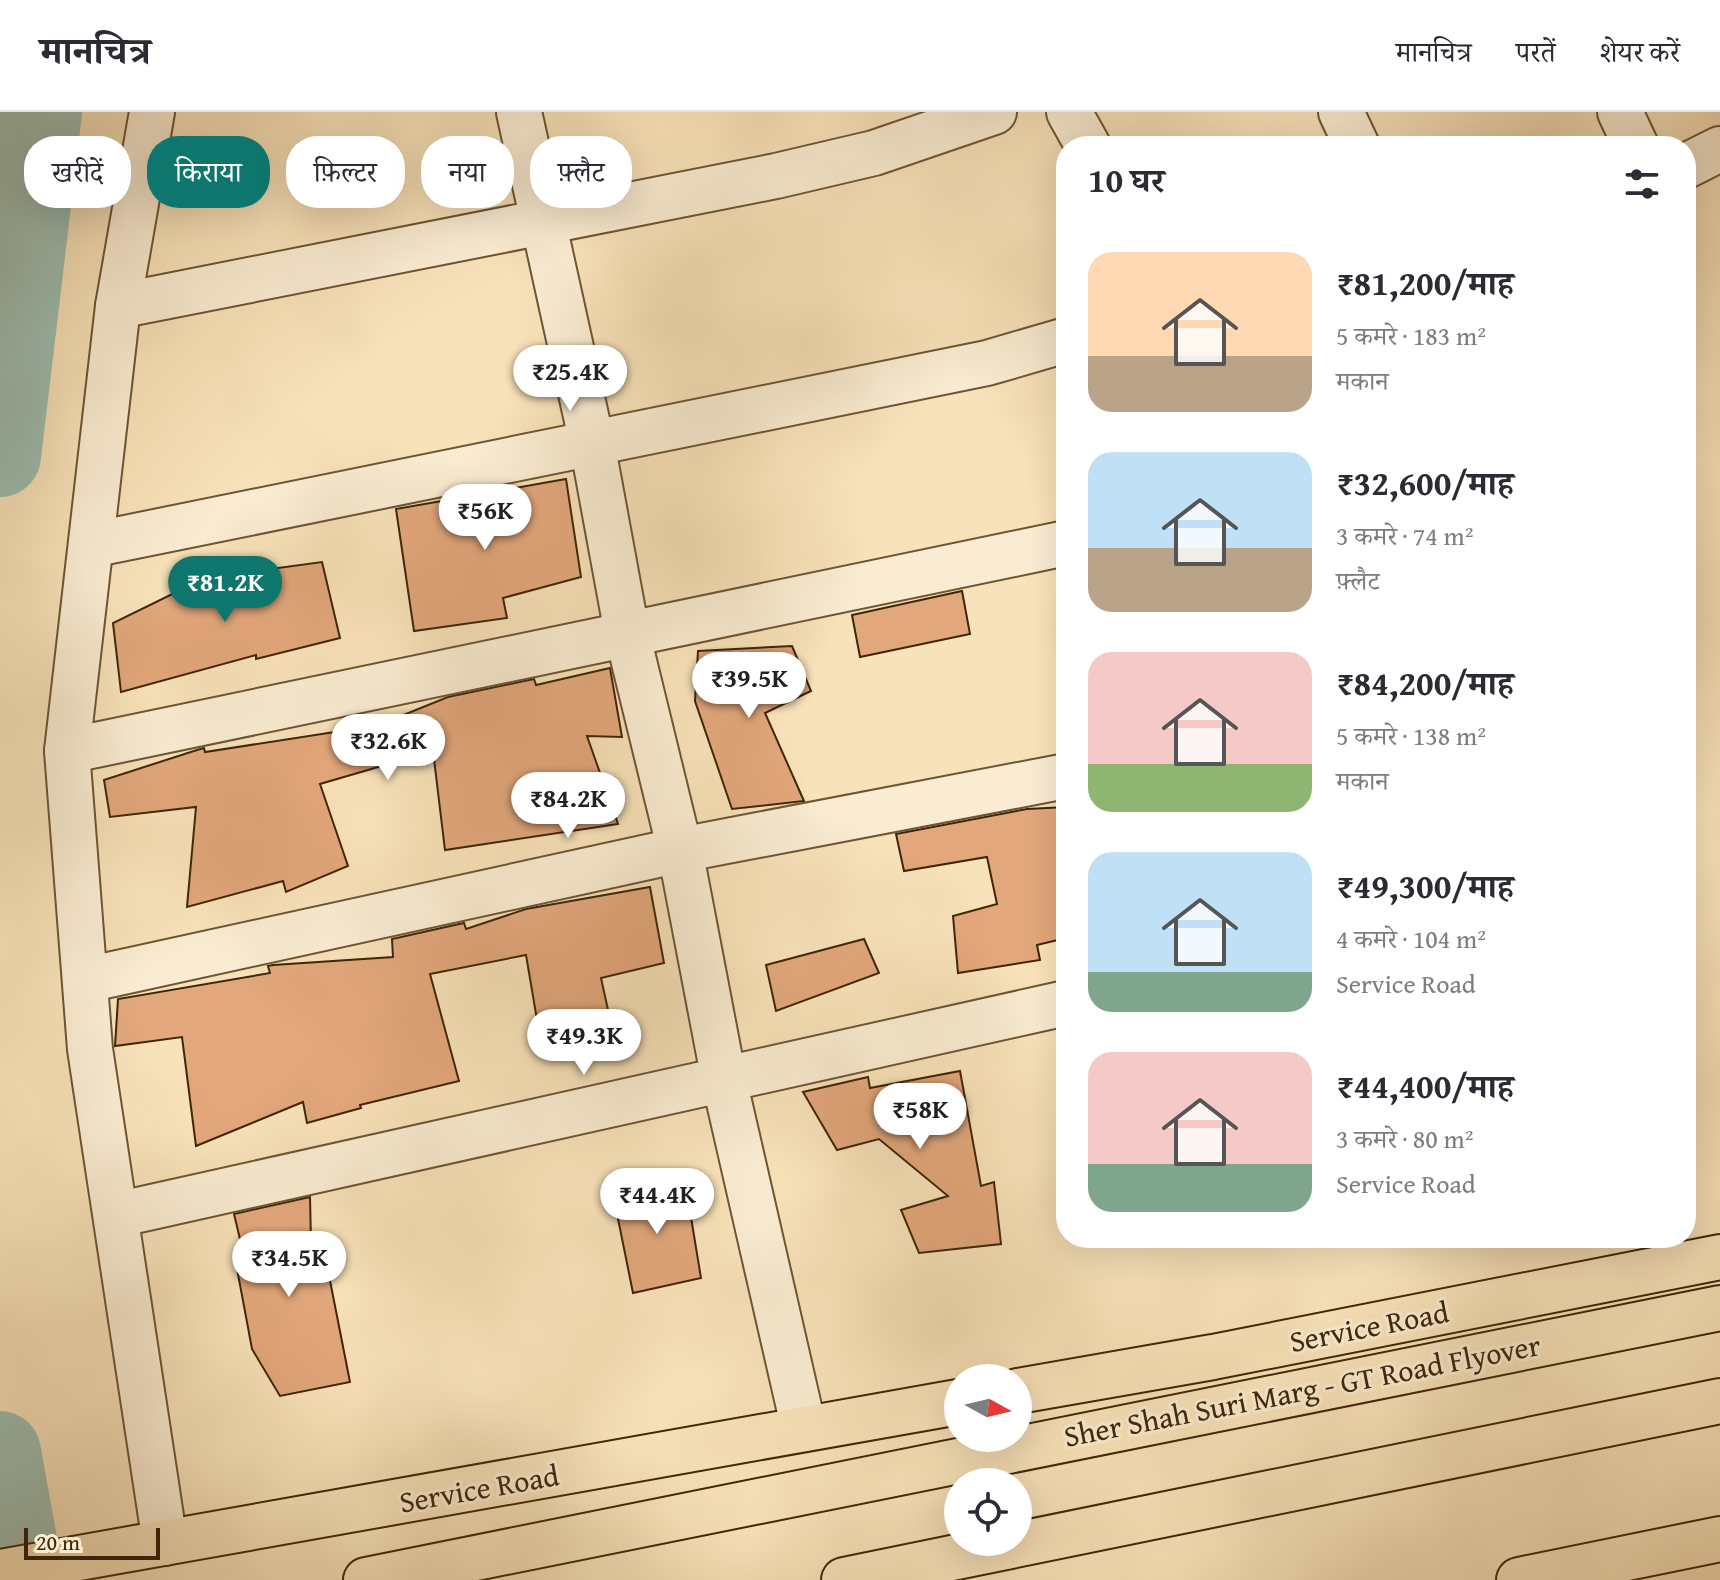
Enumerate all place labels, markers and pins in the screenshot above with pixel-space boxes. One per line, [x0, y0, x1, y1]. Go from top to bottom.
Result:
pin: ₹25.4K [505, 345, 635, 413]
pin: ₹56K [438, 484, 532, 552]
pin: ₹81.2K [160, 556, 290, 624]
pin: ₹39.5K [684, 652, 814, 720]
pin: ₹32.6K [323, 714, 453, 782]
pin: ₹84.2K [503, 772, 633, 840]
pin: ₹49.3K [519, 1009, 649, 1077]
pin: ₹58K [873, 1083, 967, 1151]
pin: ₹44.4K [592, 1168, 722, 1236]
pin: ₹34.5K [224, 1231, 354, 1299]

